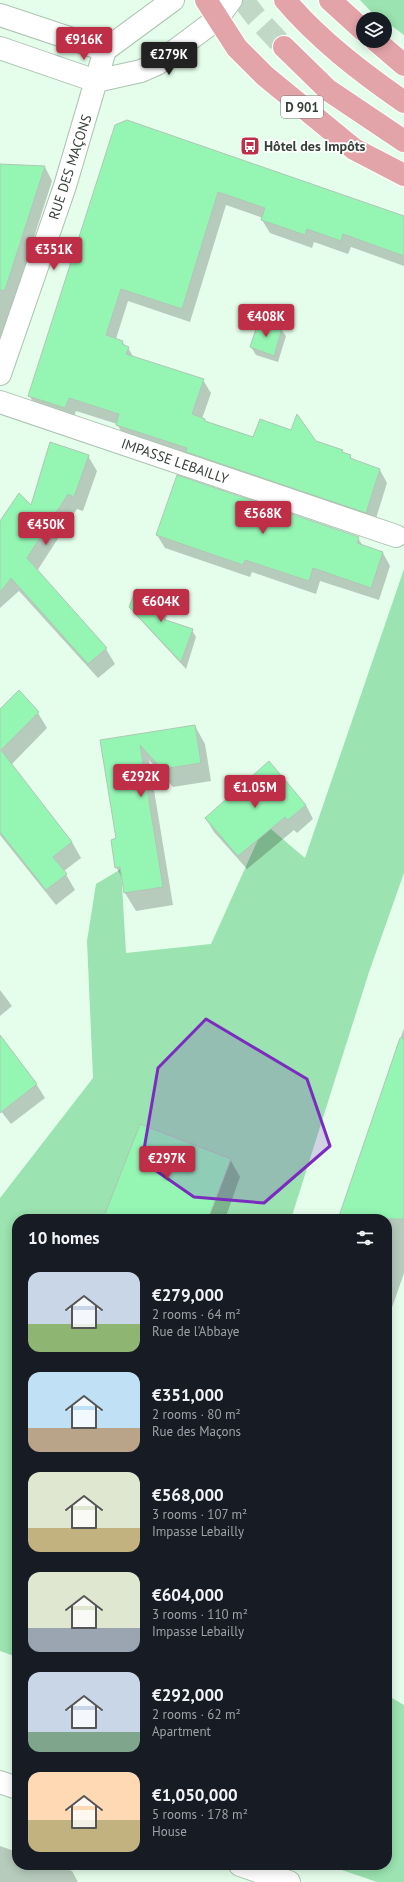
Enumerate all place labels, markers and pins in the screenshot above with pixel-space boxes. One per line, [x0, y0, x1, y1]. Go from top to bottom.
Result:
pin: €916K [56, 27, 112, 61]
pin: €279K [141, 42, 197, 76]
bus stop icon: Hôtel des Impôts [239, 135, 261, 157]
place label: Hôtel des Impôts [264, 137, 366, 155]
pin: €351K [26, 237, 82, 271]
pin: €408K [238, 304, 294, 338]
pin: €568K [235, 501, 291, 535]
pin: €450K [18, 512, 74, 546]
pin: €604K [133, 589, 189, 623]
pin: €292K [113, 764, 169, 798]
pin: €1.05M [222, 775, 288, 809]
pin: €297K [139, 1146, 195, 1180]

